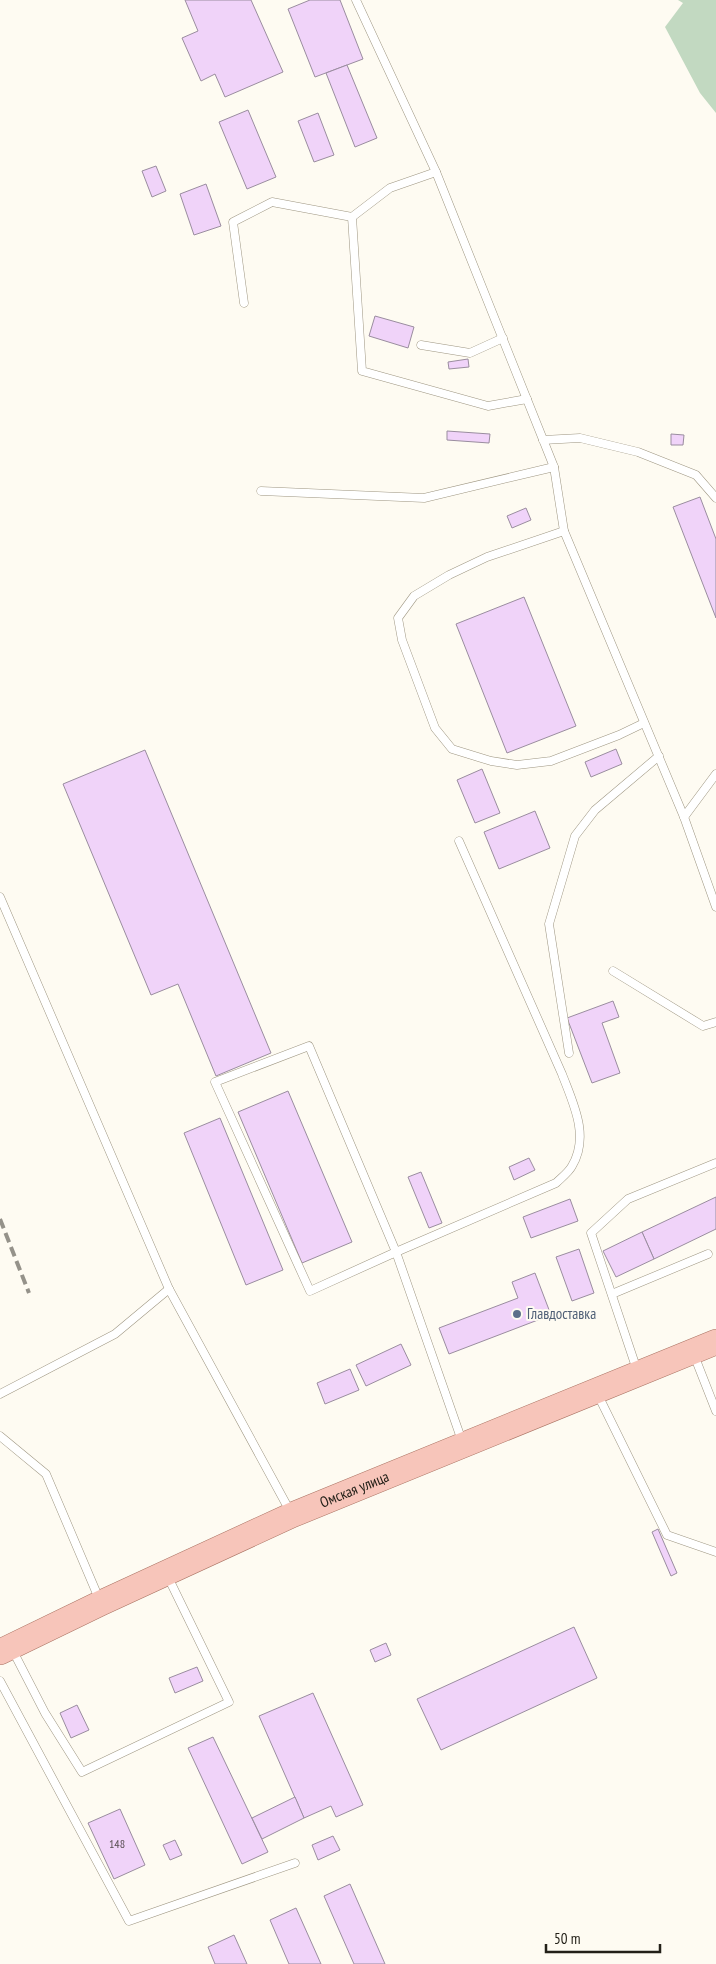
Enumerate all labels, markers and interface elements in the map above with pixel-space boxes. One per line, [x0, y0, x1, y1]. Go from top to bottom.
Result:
place label: Главдоставка [527, 1304, 596, 1323]
marker: Главдоставка [511, 1308, 523, 1320]
street label: Омская улица [317, 1466, 392, 1512]
house number: 148 [109, 1836, 125, 1851]
scale bar [546, 1922, 660, 1954]
text: 50 m [554, 1929, 580, 1948]

